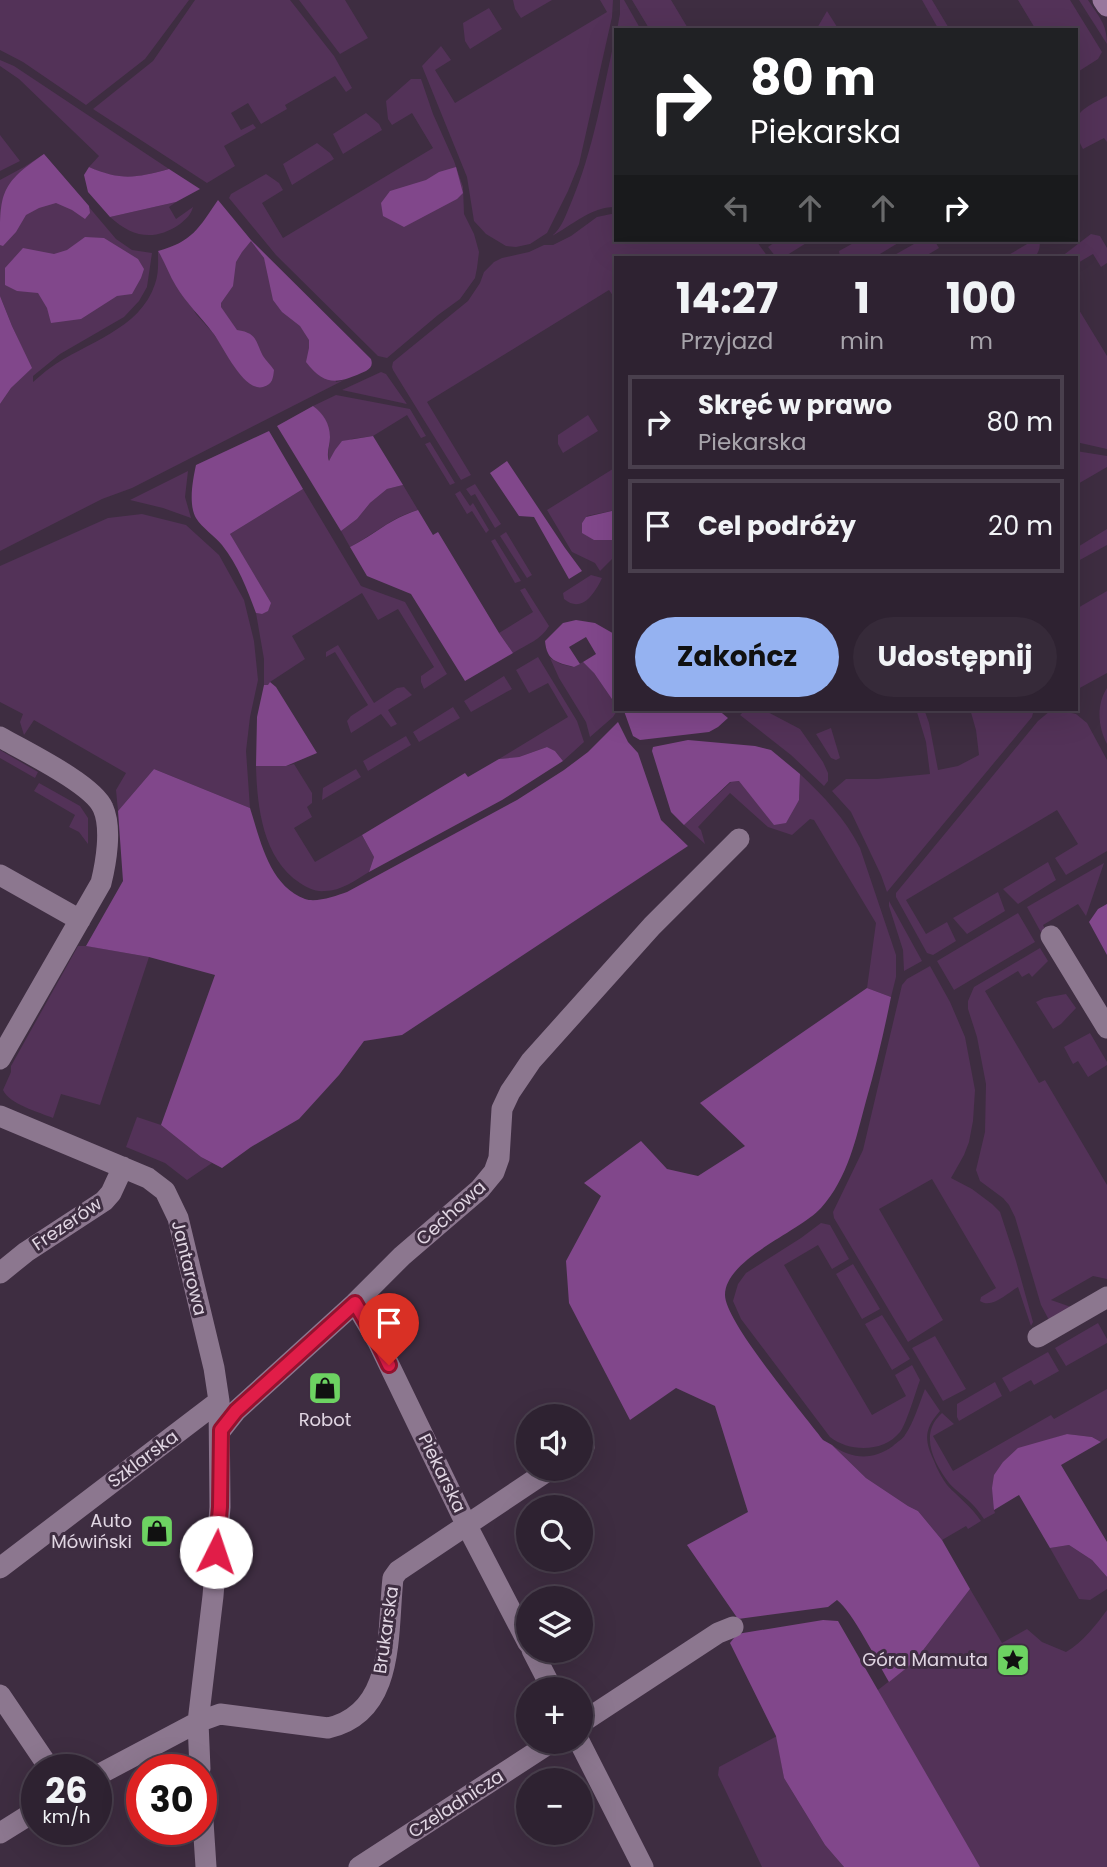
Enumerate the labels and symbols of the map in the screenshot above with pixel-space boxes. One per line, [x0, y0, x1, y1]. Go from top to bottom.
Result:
street label: Cechowa [410, 1175, 491, 1251]
street label: Frezerów [27, 1191, 107, 1256]
street label: Jantarowa [166, 1218, 213, 1318]
pin [359, 1293, 419, 1365]
shop icon: Robot [306, 1369, 344, 1407]
place label: Robot [299, 1407, 351, 1432]
street label: Szklarska [102, 1424, 183, 1493]
street label: Piekarska [413, 1429, 472, 1516]
place label: Auto Mówiński [51, 1508, 132, 1554]
shop icon: Auto Mówiński [138, 1512, 176, 1550]
position arrow [179, 1515, 253, 1589]
street label: Brukarska [367, 1584, 404, 1675]
place icon: Góra Mamuta [994, 1641, 1032, 1679]
place label: Góra Mamuta [862, 1647, 988, 1672]
speed limit sign: 30 [126, 1754, 217, 1845]
street label: Czeladnicza [403, 1763, 508, 1844]

